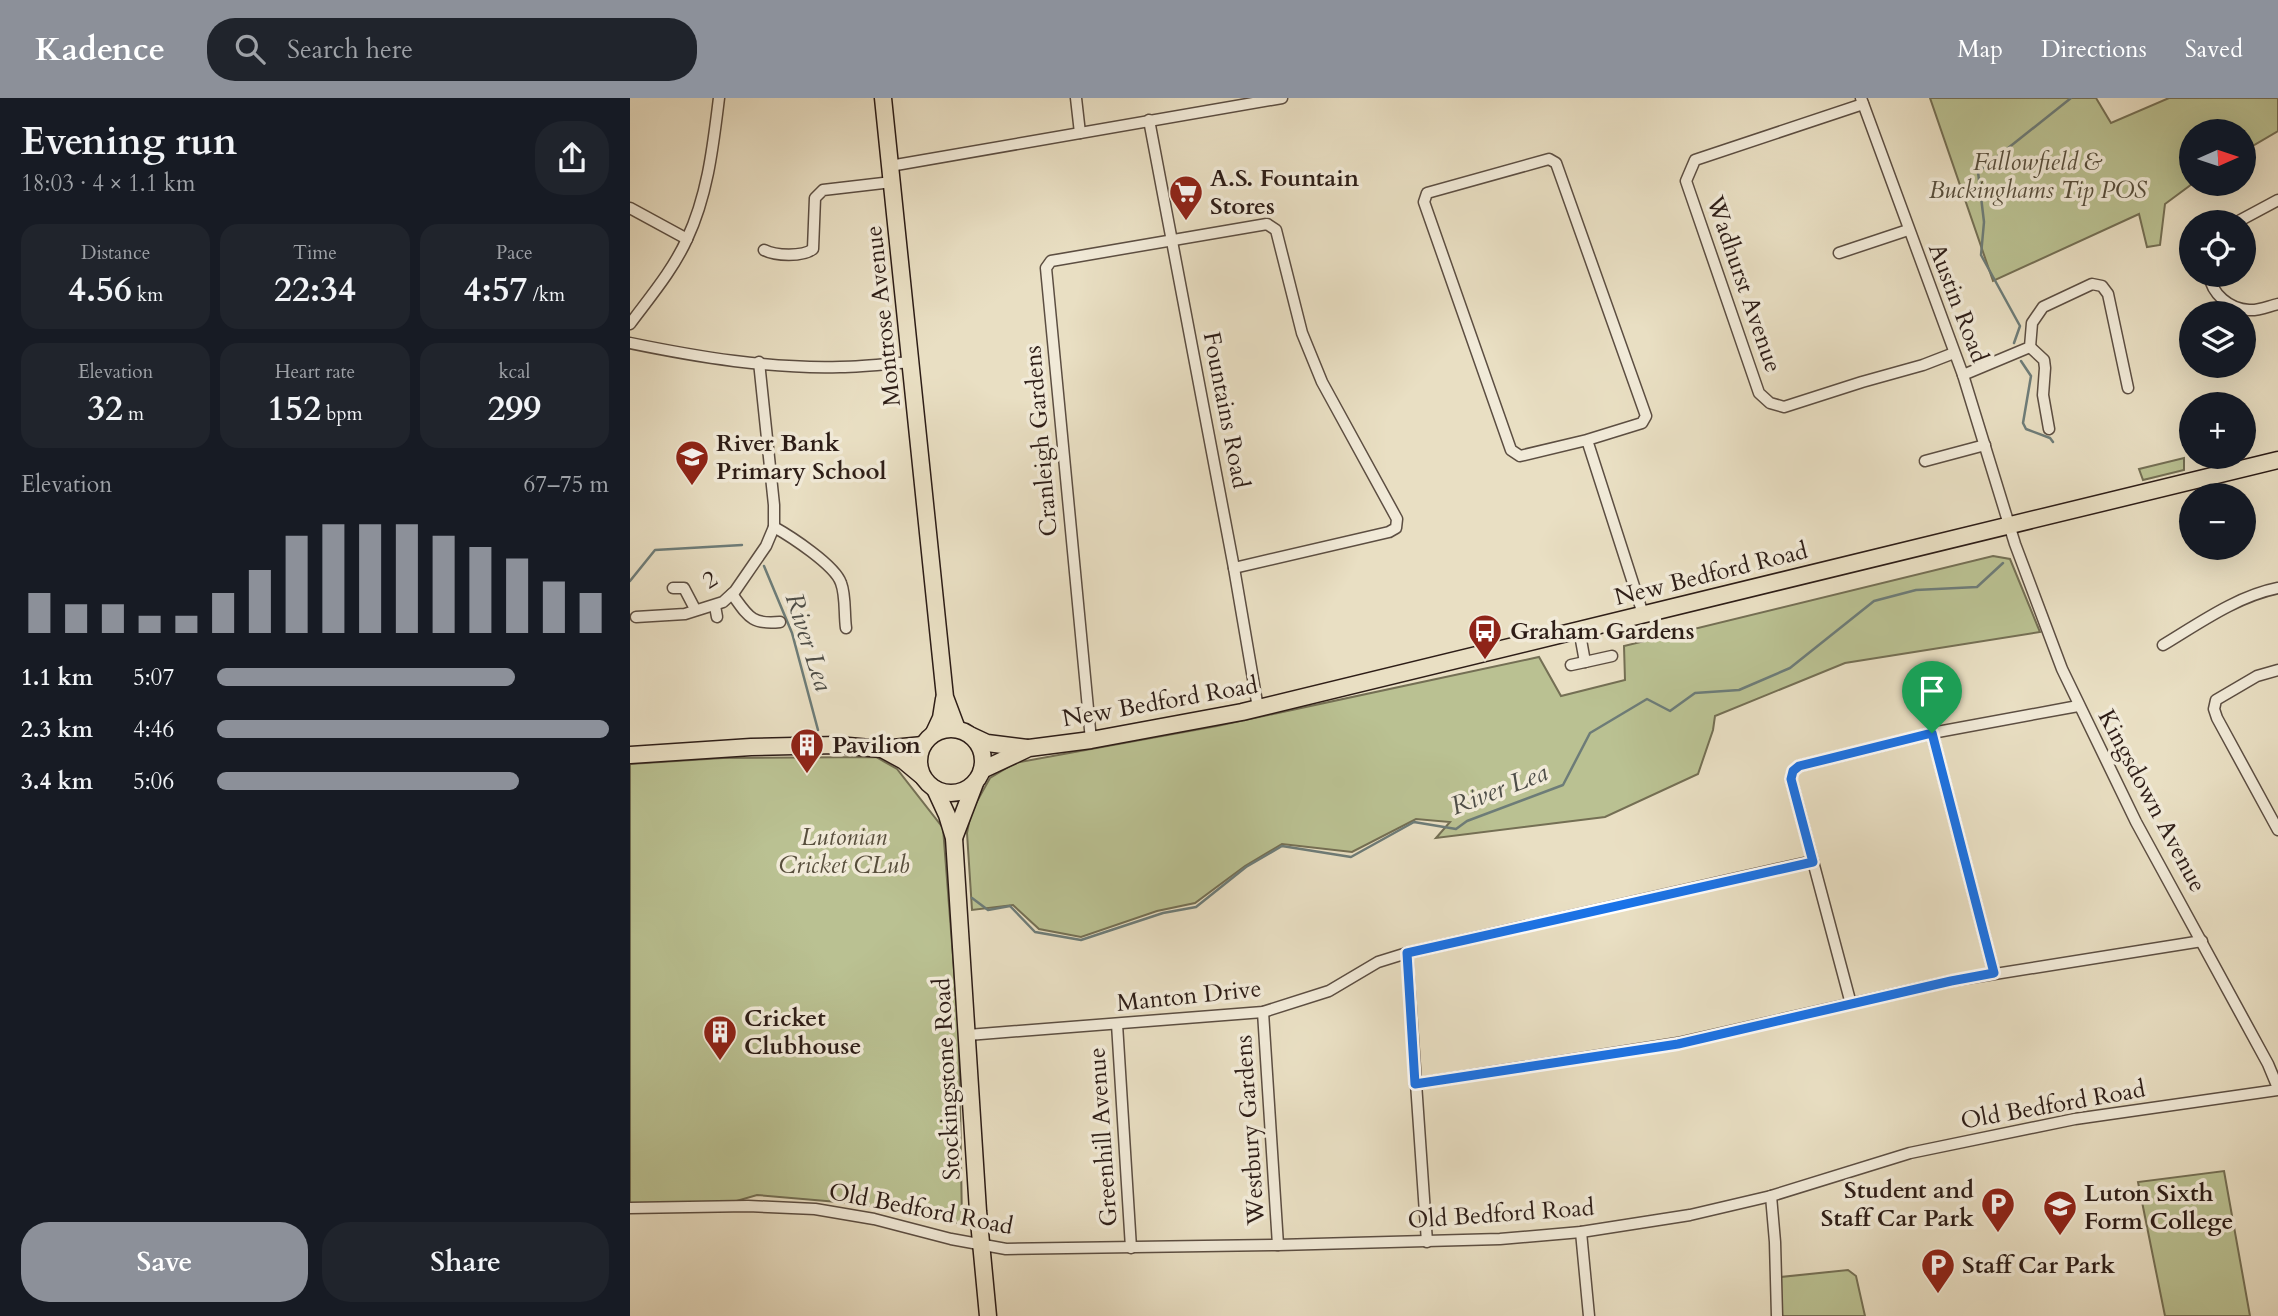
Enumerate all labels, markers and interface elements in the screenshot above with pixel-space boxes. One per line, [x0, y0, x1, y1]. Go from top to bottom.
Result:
search box [207, 18, 697, 81]
text: Kadence [35, 27, 165, 72]
icon: search [231, 30, 269, 68]
text: Search here [287, 32, 413, 67]
text: Map [1957, 33, 2003, 66]
text: Directions [2041, 33, 2147, 66]
text: Saved [2185, 33, 2243, 66]
text: Evening run [21, 116, 237, 168]
north arrow [2179, 119, 2256, 196]
map controls [2179, 119, 2256, 560]
button: share [535, 121, 609, 195]
park label: Fallowfield & Buckinghams Tip POS [1929, 146, 2147, 207]
place label: A.S. Fountain Stores [1210, 162, 1360, 223]
text: 18:03 · 4 × 1.1 km [21, 168, 195, 199]
supermarket icon: A.S. Fountain Stores [1167, 173, 1205, 222]
street label: Wadhurst Avenue [1698, 190, 1790, 377]
button: locate [2179, 210, 2256, 287]
street label: Montrose Avenue [857, 224, 909, 408]
street label: Austin Road [1920, 239, 1996, 368]
text: Distance [81, 240, 150, 266]
text: Time [293, 240, 337, 266]
text: Pace [496, 240, 533, 266]
text: 4.56 [68, 266, 132, 314]
text: 22:34 [274, 266, 356, 314]
text: 4:57 [464, 266, 528, 314]
text: km [132, 282, 163, 308]
text: /km [528, 282, 565, 308]
button: layers [2179, 301, 2256, 378]
street label: Fountains Road [1195, 329, 1257, 491]
street label: Cranleigh Gardens [1016, 344, 1066, 538]
text: Elevation [78, 359, 153, 385]
text: Heart rate [275, 359, 355, 385]
text: kcal [498, 359, 530, 385]
text: 32 [87, 385, 123, 433]
text: 152 [267, 385, 321, 433]
text: 299 [487, 385, 541, 433]
button: + [2179, 392, 2256, 469]
text: m [123, 401, 144, 427]
text: bpm [321, 401, 363, 427]
place label: River Bank Primary School [716, 427, 887, 488]
school or university icon: River Bank Primary School [673, 438, 711, 487]
text: Elevation [21, 469, 112, 500]
text: 67–75 m [524, 469, 609, 500]
button: − [2179, 483, 2256, 560]
street label: New Bedford Road [1611, 534, 1811, 614]
street label: 2 [696, 563, 724, 597]
water label: River Lea [777, 588, 841, 696]
bus stop icon: Graham Gardens [1466, 612, 1504, 661]
place label: Graham Gardens [1510, 615, 1695, 648]
pin [1902, 661, 1962, 733]
text: 1.1 km [21, 662, 93, 693]
text: 5:07 [133, 662, 174, 693]
street label: New Bedford Road [1060, 669, 1261, 735]
icon: arrive [1913, 672, 1951, 710]
street label: Kingsdown Avenue [2090, 704, 2214, 898]
text: 2.3 km [21, 714, 93, 745]
text: 4:46 [133, 714, 174, 745]
building icon: Pavilion [788, 726, 826, 775]
place label: Pavilion [832, 729, 922, 762]
water label: River Lea [1445, 754, 1553, 824]
text: 3.4 km [21, 766, 93, 797]
text: 5:06 [133, 766, 174, 797]
park label: Lutonian Cricket CLub [779, 821, 910, 882]
street label: Manton Drive [1115, 972, 1263, 1020]
street label: Stockingstone Road [925, 977, 969, 1181]
place label: Cricket Clubhouse [744, 1002, 861, 1063]
building icon: Cricket Clubhouse [701, 1013, 739, 1062]
street label: Westbury Gardens [1227, 1034, 1273, 1227]
street label: Greenhill Avenue [1080, 1046, 1126, 1228]
street label: Old Bedford Road [1958, 1072, 2148, 1137]
place label: Student and Staff Car Park [1821, 1174, 1974, 1235]
street label: Old Bedford Road [826, 1175, 1016, 1243]
place label: Luton Sixth Form College [2084, 1177, 2234, 1238]
parking icon: Student and Staff Car Park [1979, 1185, 2017, 1234]
school or university icon: Luton Sixth Form College [2041, 1188, 2079, 1237]
street label: Old Bedford Road [1407, 1191, 1596, 1237]
button: Save [21, 1222, 308, 1302]
button: Share [322, 1222, 609, 1302]
parking icon: Staff Car Park [1919, 1246, 1957, 1295]
place label: Staff Car Park [1962, 1249, 2115, 1282]

